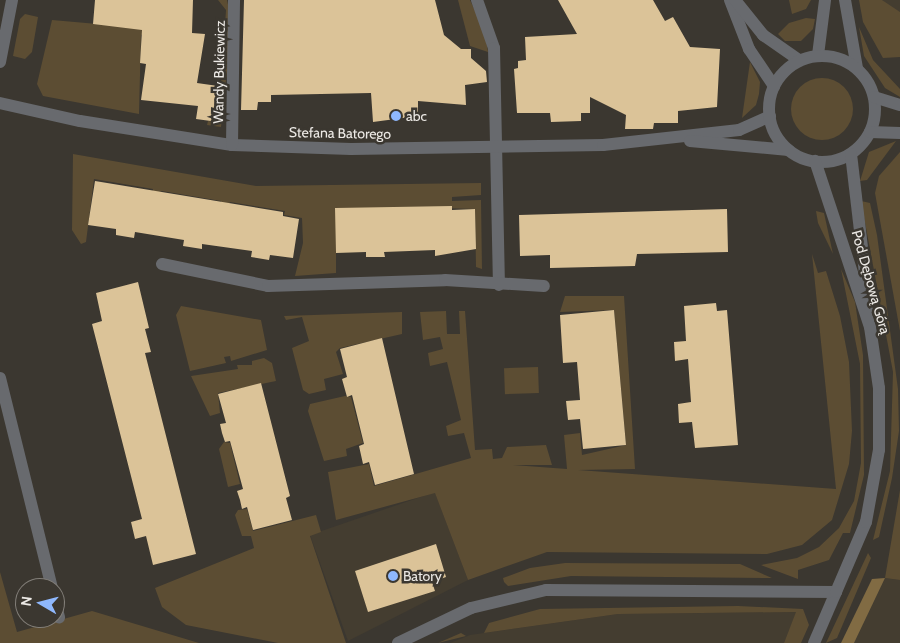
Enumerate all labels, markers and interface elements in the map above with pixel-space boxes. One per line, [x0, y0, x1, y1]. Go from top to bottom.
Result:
street label: Wandy Bukiewicz [210, 20, 228, 124]
place label: abc [406, 108, 427, 124]
marker: abc [390, 110, 402, 122]
street label: Stefana Batorego [289, 124, 391, 142]
street label: Pod Dębową Górą [848, 228, 894, 336]
place label: Batory [403, 568, 442, 584]
marker: Batory [387, 570, 399, 582]
north arrow [15, 578, 65, 628]
text: N [17, 595, 36, 607]

